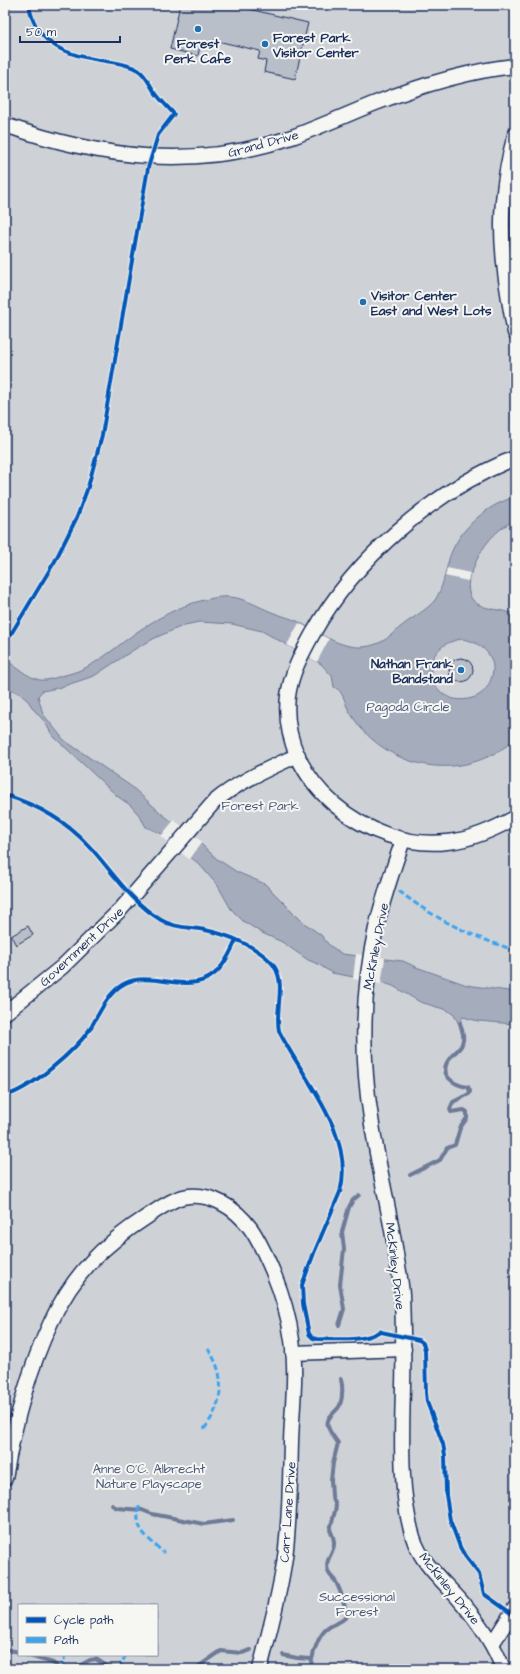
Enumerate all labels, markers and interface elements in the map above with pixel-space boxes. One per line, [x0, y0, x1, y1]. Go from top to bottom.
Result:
scale bar [20, 18, 120, 44]
text: 50 m [26, 24, 57, 41]
marker: Forest Perk Cafe [193, 24, 203, 34]
place label: Forest Park Visitor Center [272, 29, 360, 62]
place label: Forest Perk Cafe [165, 35, 231, 68]
marker: Forest Park Visitor Center [260, 39, 270, 49]
street label: Grand Drive [226, 126, 301, 162]
place label: Visitor Center East and West Lots [370, 287, 492, 320]
marker: Visitor Center East and West Lots [358, 297, 368, 307]
place label: Nathan Frank Bandstand [371, 655, 454, 688]
marker: Nathan Frank Bandstand [456, 665, 466, 675]
park label: Pagoda Circle [366, 698, 450, 717]
park label: Forest Park [221, 797, 299, 815]
street label: McKinley Drive [359, 901, 394, 991]
street label: Government Drive [36, 903, 128, 991]
street label: McKinley Drive [380, 1221, 409, 1311]
park label: Anne O’C. Albrecht Nature Playscape [93, 1460, 206, 1494]
street label: Carr Lane Drive [275, 1461, 301, 1563]
street label: McKinley Drive [414, 1549, 484, 1629]
park label: Successional Forest [319, 1588, 395, 1621]
legend [18, 1604, 158, 1656]
text: Cycle path [54, 1612, 113, 1630]
text: Path [54, 1632, 79, 1649]

